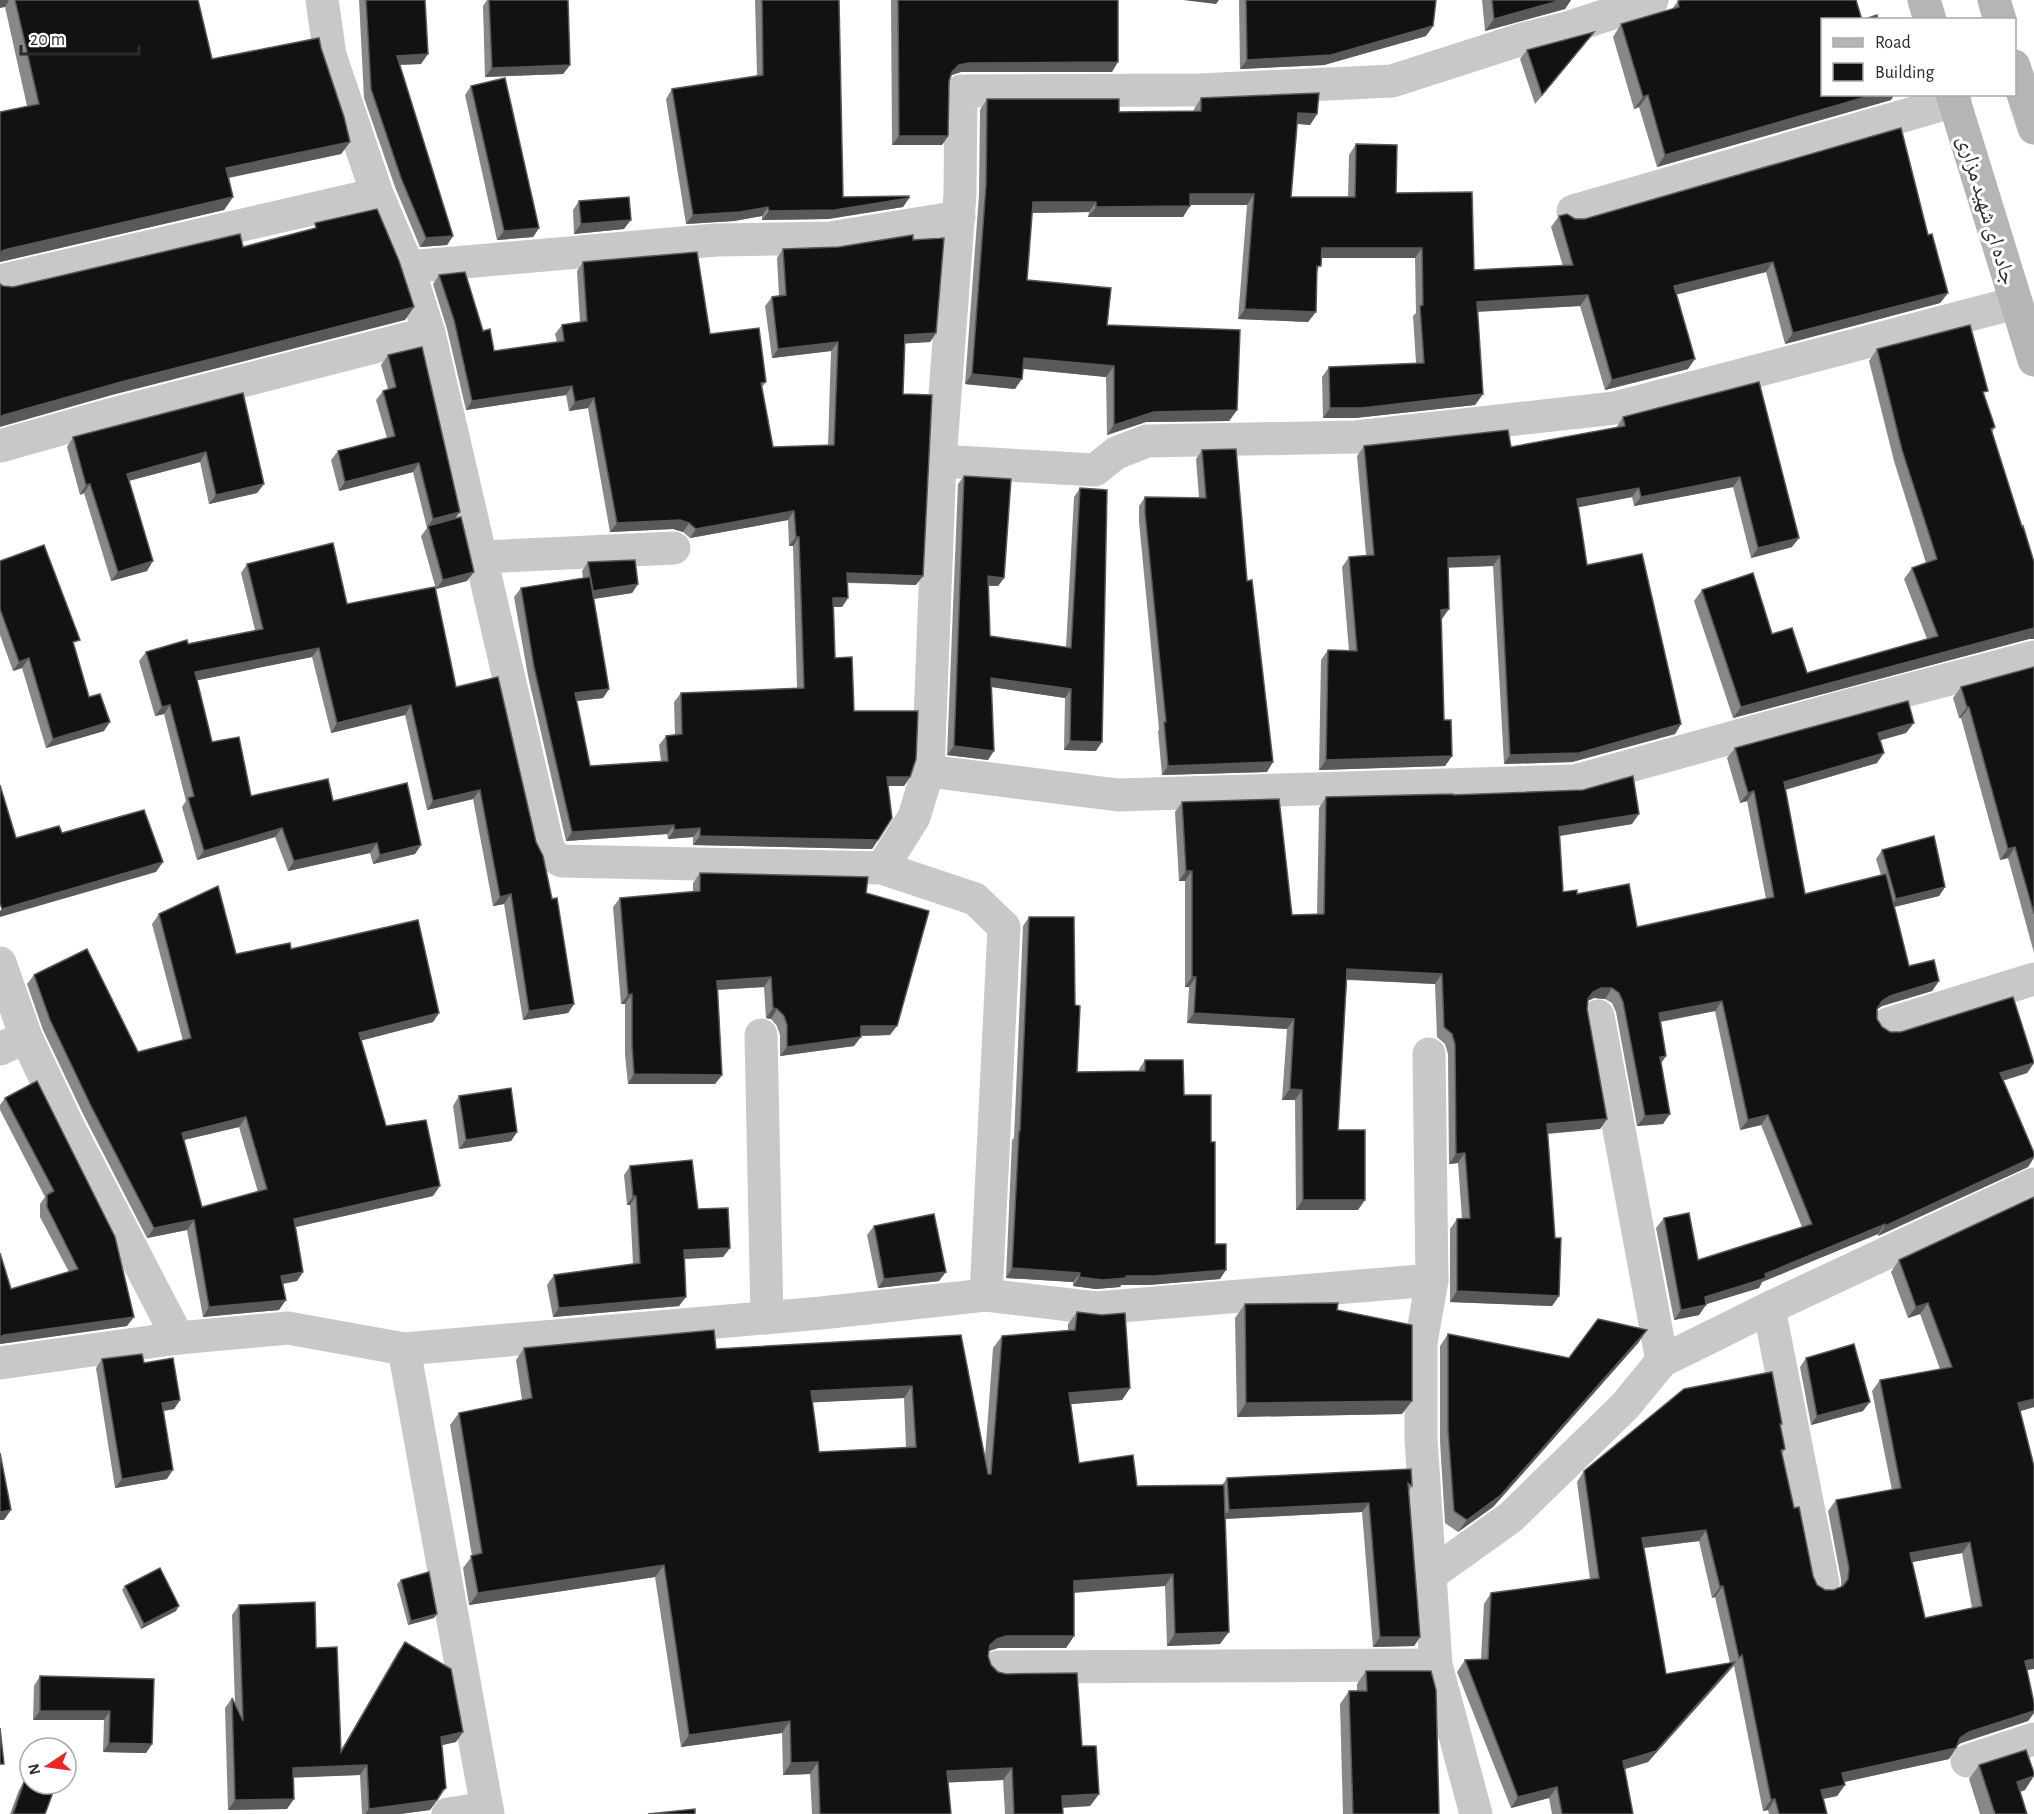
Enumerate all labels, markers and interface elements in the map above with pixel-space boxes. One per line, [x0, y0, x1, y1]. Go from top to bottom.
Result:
scale bar [21, 18, 140, 56]
legend [1821, 18, 2016, 96]
text: 20 m [30, 31, 65, 49]
text: Road [1875, 34, 1911, 52]
text: Building [1875, 64, 1935, 82]
street label: جاده ای شهید مزاری [1952, 133, 2020, 288]
north arrow [18, 1736, 78, 1796]
text: N [25, 1762, 43, 1776]

